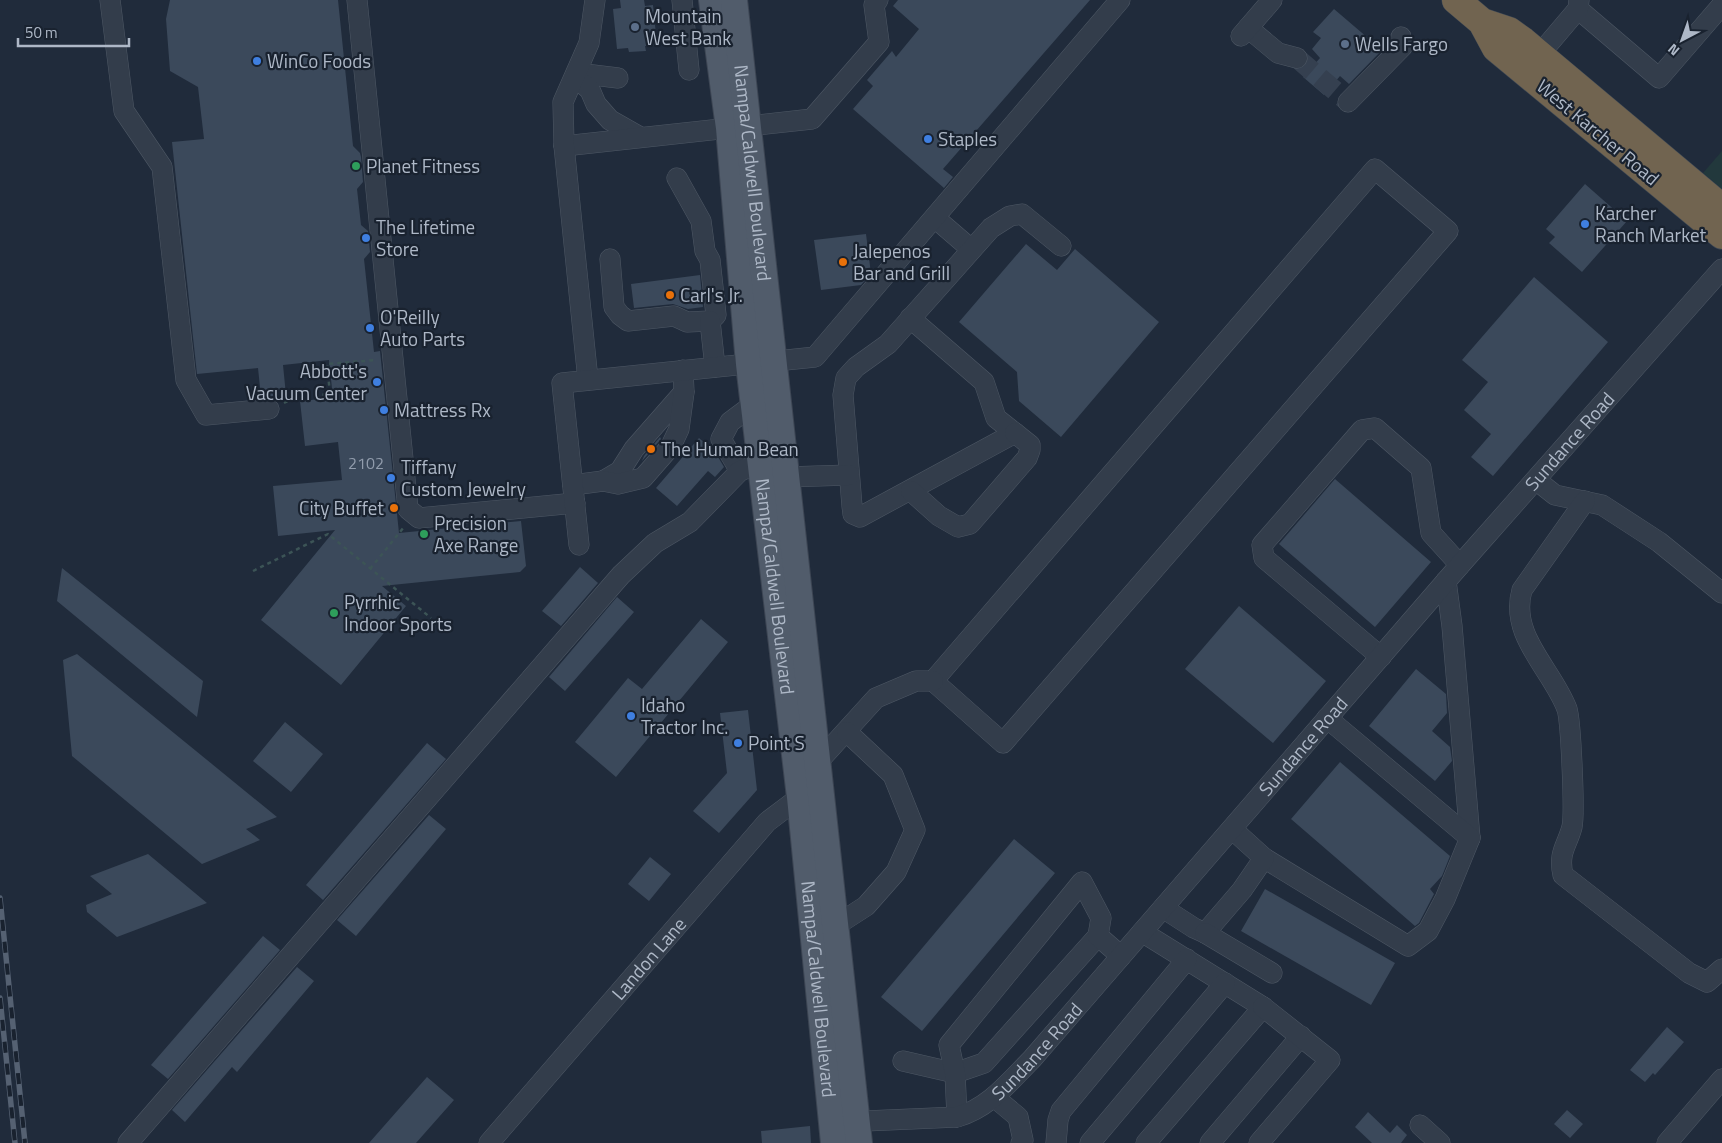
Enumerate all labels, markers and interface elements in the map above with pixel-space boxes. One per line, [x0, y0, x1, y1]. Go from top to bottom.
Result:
place label: Mountain West Bank [645, 1, 731, 52]
scale bar [18, 15, 129, 47]
north arrow [1657, 15, 1707, 65]
text: 50 m [25, 21, 58, 44]
marker: Mountain West Bank [629, 21, 641, 33]
place label: Wells Fargo [1355, 29, 1448, 58]
marker: Wells Fargo [1339, 38, 1351, 50]
text: N [1663, 39, 1684, 61]
place label: WinCo Foods [267, 46, 371, 75]
marker: WinCo Foods [251, 55, 263, 67]
street label: Nampa/Caldwell Boulevard [727, 63, 780, 283]
street label: West Karcher Road [1531, 72, 1666, 192]
place label: Staples [938, 124, 997, 153]
marker: Staples [922, 133, 934, 145]
place label: Planet Fitness [366, 151, 480, 180]
marker: Planet Fitness [350, 160, 362, 172]
place label: Karcher Ranch Market [1595, 198, 1707, 249]
place label: The Lifetime Store [376, 212, 475, 263]
marker: Karcher Ranch Market [1579, 218, 1591, 230]
marker: The Lifetime Store [360, 232, 372, 244]
place label: Jalepenos Bar and Grill [853, 236, 950, 287]
marker: Jalepenos Bar and Grill [837, 256, 849, 268]
place label: Carl's Jr. [680, 280, 743, 309]
marker: Carl's Jr. [664, 289, 676, 301]
place label: O'Reilly Auto Parts [380, 302, 465, 353]
marker: O'Reilly Auto Parts [364, 322, 376, 334]
place label: Abbott's Vacuum Center [246, 356, 367, 407]
marker: Abbott's Vacuum Center [371, 376, 383, 388]
street label: Sundance Road [1517, 385, 1621, 497]
place label: Mattress Rx [394, 395, 491, 424]
marker: Mattress Rx [378, 404, 390, 416]
place label: The Human Bean [661, 434, 799, 463]
marker: The Human Bean [645, 443, 657, 455]
house number: 2102 [348, 451, 384, 475]
place label: Tiffany Custom Jewelry [401, 452, 526, 503]
marker: Tiffany Custom Jewelry [385, 472, 397, 484]
street label: Nampa/Caldwell Boulevard [749, 477, 803, 696]
place label: City Buffet [299, 493, 384, 522]
marker: City Buffet [388, 502, 400, 514]
place label: Precision Axe Range [434, 508, 518, 559]
marker: Precision Axe Range [418, 528, 430, 540]
place label: Pyrrhic Indoor Sports [344, 587, 452, 638]
marker: Pyrrhic Indoor Sports [328, 607, 340, 619]
place label: Idaho Tractor Inc. [641, 690, 728, 741]
street label: Sundance Road [1251, 690, 1354, 802]
marker: Idaho Tractor Inc. [625, 710, 637, 722]
place label: Point S [748, 728, 805, 757]
marker: Point S [732, 737, 744, 749]
street label: Nampa/Caldwell Boulevard [794, 879, 844, 1099]
street label: Landon Lane [604, 910, 693, 1006]
street label: Sundance Road [984, 996, 1089, 1107]

